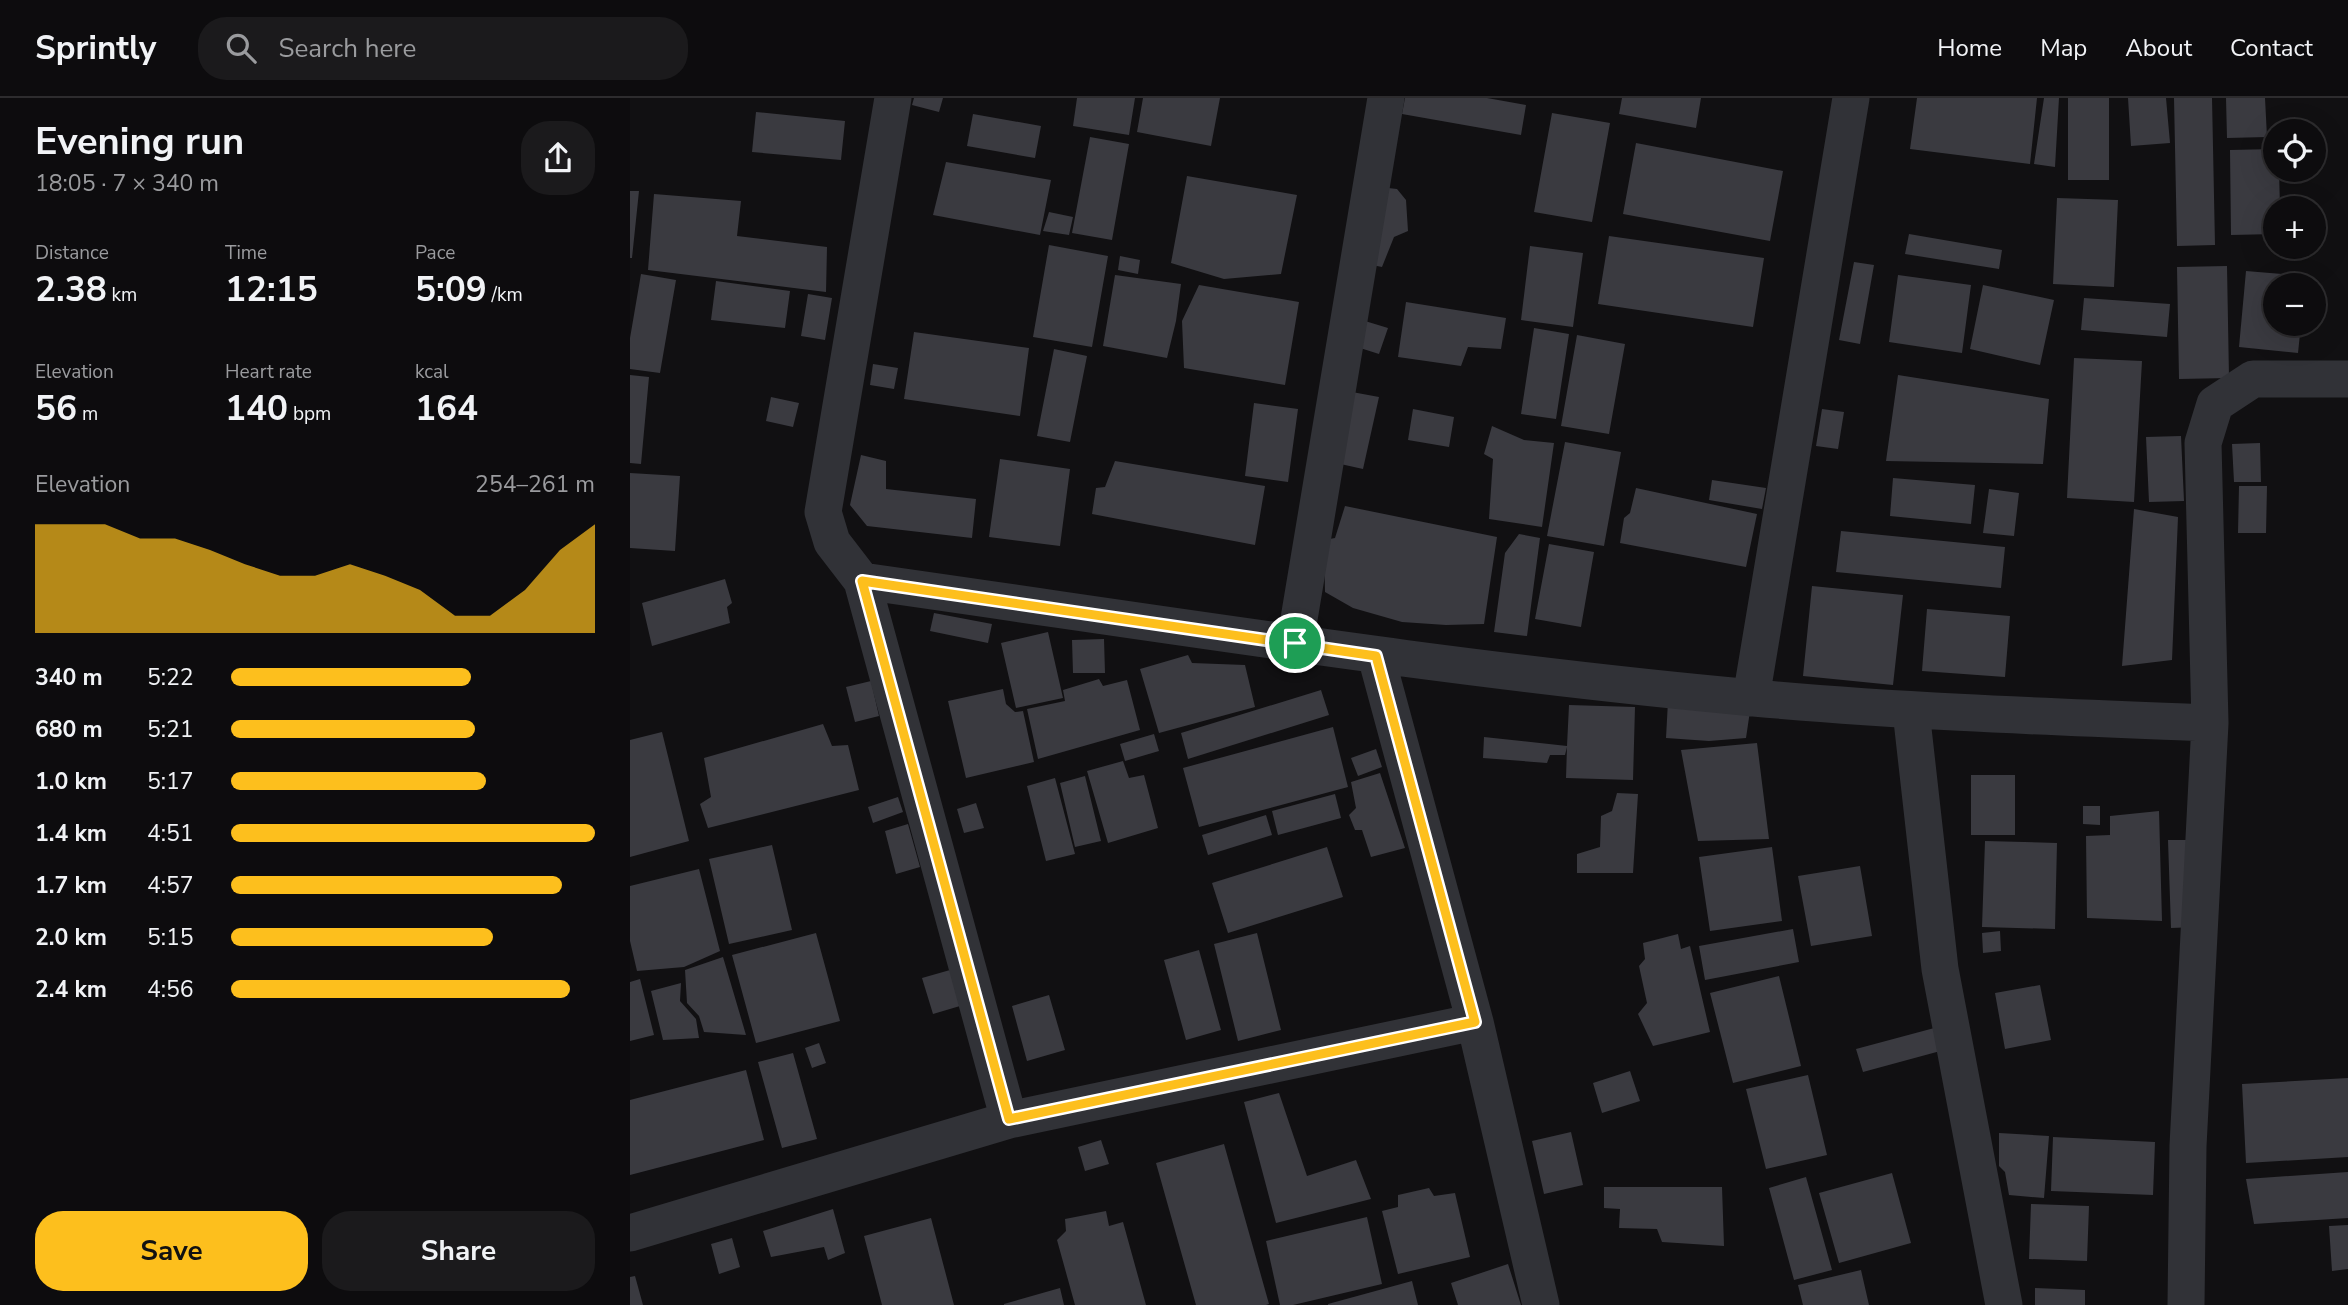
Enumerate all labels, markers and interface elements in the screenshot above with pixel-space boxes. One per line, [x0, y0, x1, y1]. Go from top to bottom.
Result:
search box [198, 17, 688, 80]
text: Sprintly [35, 26, 156, 71]
icon: search [222, 29, 260, 67]
text: Search here [278, 31, 416, 66]
text: Home [1937, 32, 2002, 64]
text: Map [2040, 32, 2087, 64]
text: About [2125, 32, 2192, 64]
text: Contact [2230, 32, 2313, 64]
text: Evening run [35, 116, 244, 167]
map controls [2263, 119, 2326, 336]
button: locate [2263, 119, 2326, 182]
button: share [521, 121, 595, 195]
text: 18:05 · 7 × 340 m [35, 168, 219, 199]
button: + [2263, 196, 2326, 259]
text: Distance [35, 240, 109, 266]
text: Time [225, 240, 267, 266]
text: Pace [415, 240, 455, 266]
text: 2.38 [35, 266, 107, 313]
text: 12:15 [225, 266, 318, 313]
text: 5:09 [415, 266, 487, 313]
button: − [2263, 273, 2326, 336]
text: km [107, 282, 137, 308]
text: /km [487, 282, 523, 308]
text: Elevation [35, 359, 114, 385]
text: Heart rate [225, 359, 312, 385]
text: kcal [415, 359, 449, 385]
text: 56 [35, 385, 77, 432]
text: 140 [225, 385, 288, 432]
text: 164 [415, 385, 478, 432]
text: m [77, 401, 98, 427]
text: bpm [288, 401, 331, 427]
text: Elevation [35, 469, 130, 500]
text: 254–261 m [475, 469, 595, 500]
pin [1265, 613, 1325, 673]
icon: arrive [1276, 624, 1314, 662]
text: 340 m [35, 662, 103, 693]
text: 5:22 [147, 662, 194, 693]
text: 680 m [35, 714, 103, 745]
text: 5:21 [147, 714, 194, 745]
text: 1.0 km [35, 766, 107, 797]
text: 5:17 [147, 766, 194, 797]
text: 1.4 km [35, 818, 107, 849]
text: 4:51 [147, 818, 194, 849]
text: 1.7 km [35, 870, 107, 901]
text: 4:57 [147, 870, 194, 901]
text: 2.0 km [35, 922, 107, 953]
text: 5:15 [147, 922, 194, 953]
text: 2.4 km [35, 974, 107, 1005]
text: 4:56 [147, 974, 194, 1005]
button: Save [35, 1211, 308, 1291]
button: Share [322, 1211, 595, 1291]

